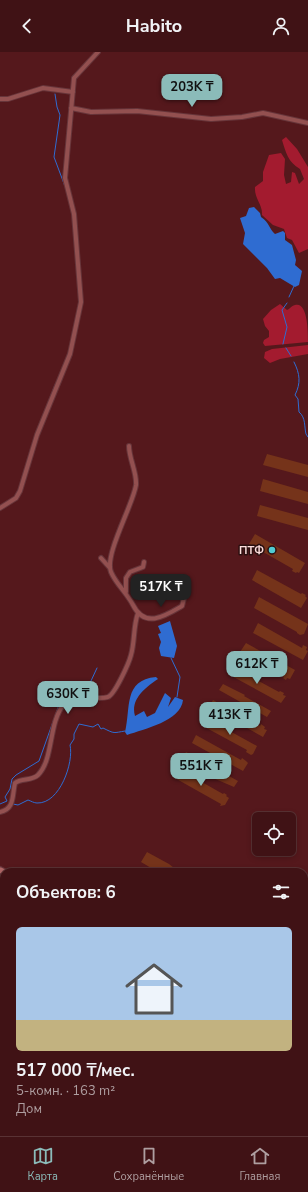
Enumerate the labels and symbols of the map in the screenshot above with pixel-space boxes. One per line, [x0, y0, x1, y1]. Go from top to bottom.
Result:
pin: 203K ₸ [159, 74, 225, 108]
place label: ПТФ [239, 543, 264, 558]
marker: ПТФ [267, 545, 277, 555]
pin: 517K ₸ [128, 574, 194, 608]
pin: 612K ₸ [224, 651, 290, 685]
pin: 630K ₸ [35, 681, 101, 715]
pin: 413K ₸ [197, 702, 263, 736]
pin: 551K ₸ [168, 753, 234, 787]

